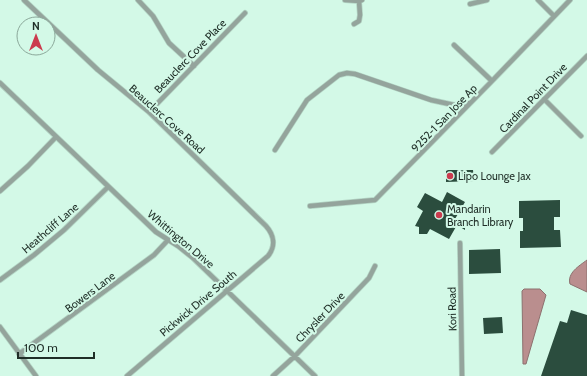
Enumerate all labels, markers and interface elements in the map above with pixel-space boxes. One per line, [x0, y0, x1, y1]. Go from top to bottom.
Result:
north arrow [16, 16, 56, 56]
street label: Beauclerc Cove Place [151, 16, 229, 96]
text: N [32, 19, 40, 33]
street label: Cardinal Point Drive [496, 60, 570, 136]
street label: Beauclerc Cove Road [126, 81, 208, 157]
street label: 9252-1 San Jose Ap [408, 81, 480, 155]
place label: Lipo Lounge Jax [458, 169, 531, 183]
marker: Lipo Lounge Jax [445, 171, 455, 181]
street label: Heathcliff Lane [19, 199, 81, 256]
place label: Mandarin Branch Library [447, 202, 514, 229]
street label: Whittington Drive [145, 207, 218, 271]
marker: Mandarin Branch Library [434, 210, 444, 220]
street label: Pickwick Drive South [157, 267, 239, 339]
street label: Bowers Lane [62, 268, 118, 315]
street label: Kori Road [445, 287, 459, 331]
street label: Chrysler Drive [292, 288, 348, 345]
scale bar [18, 334, 94, 360]
text: 100 m [24, 340, 58, 355]

